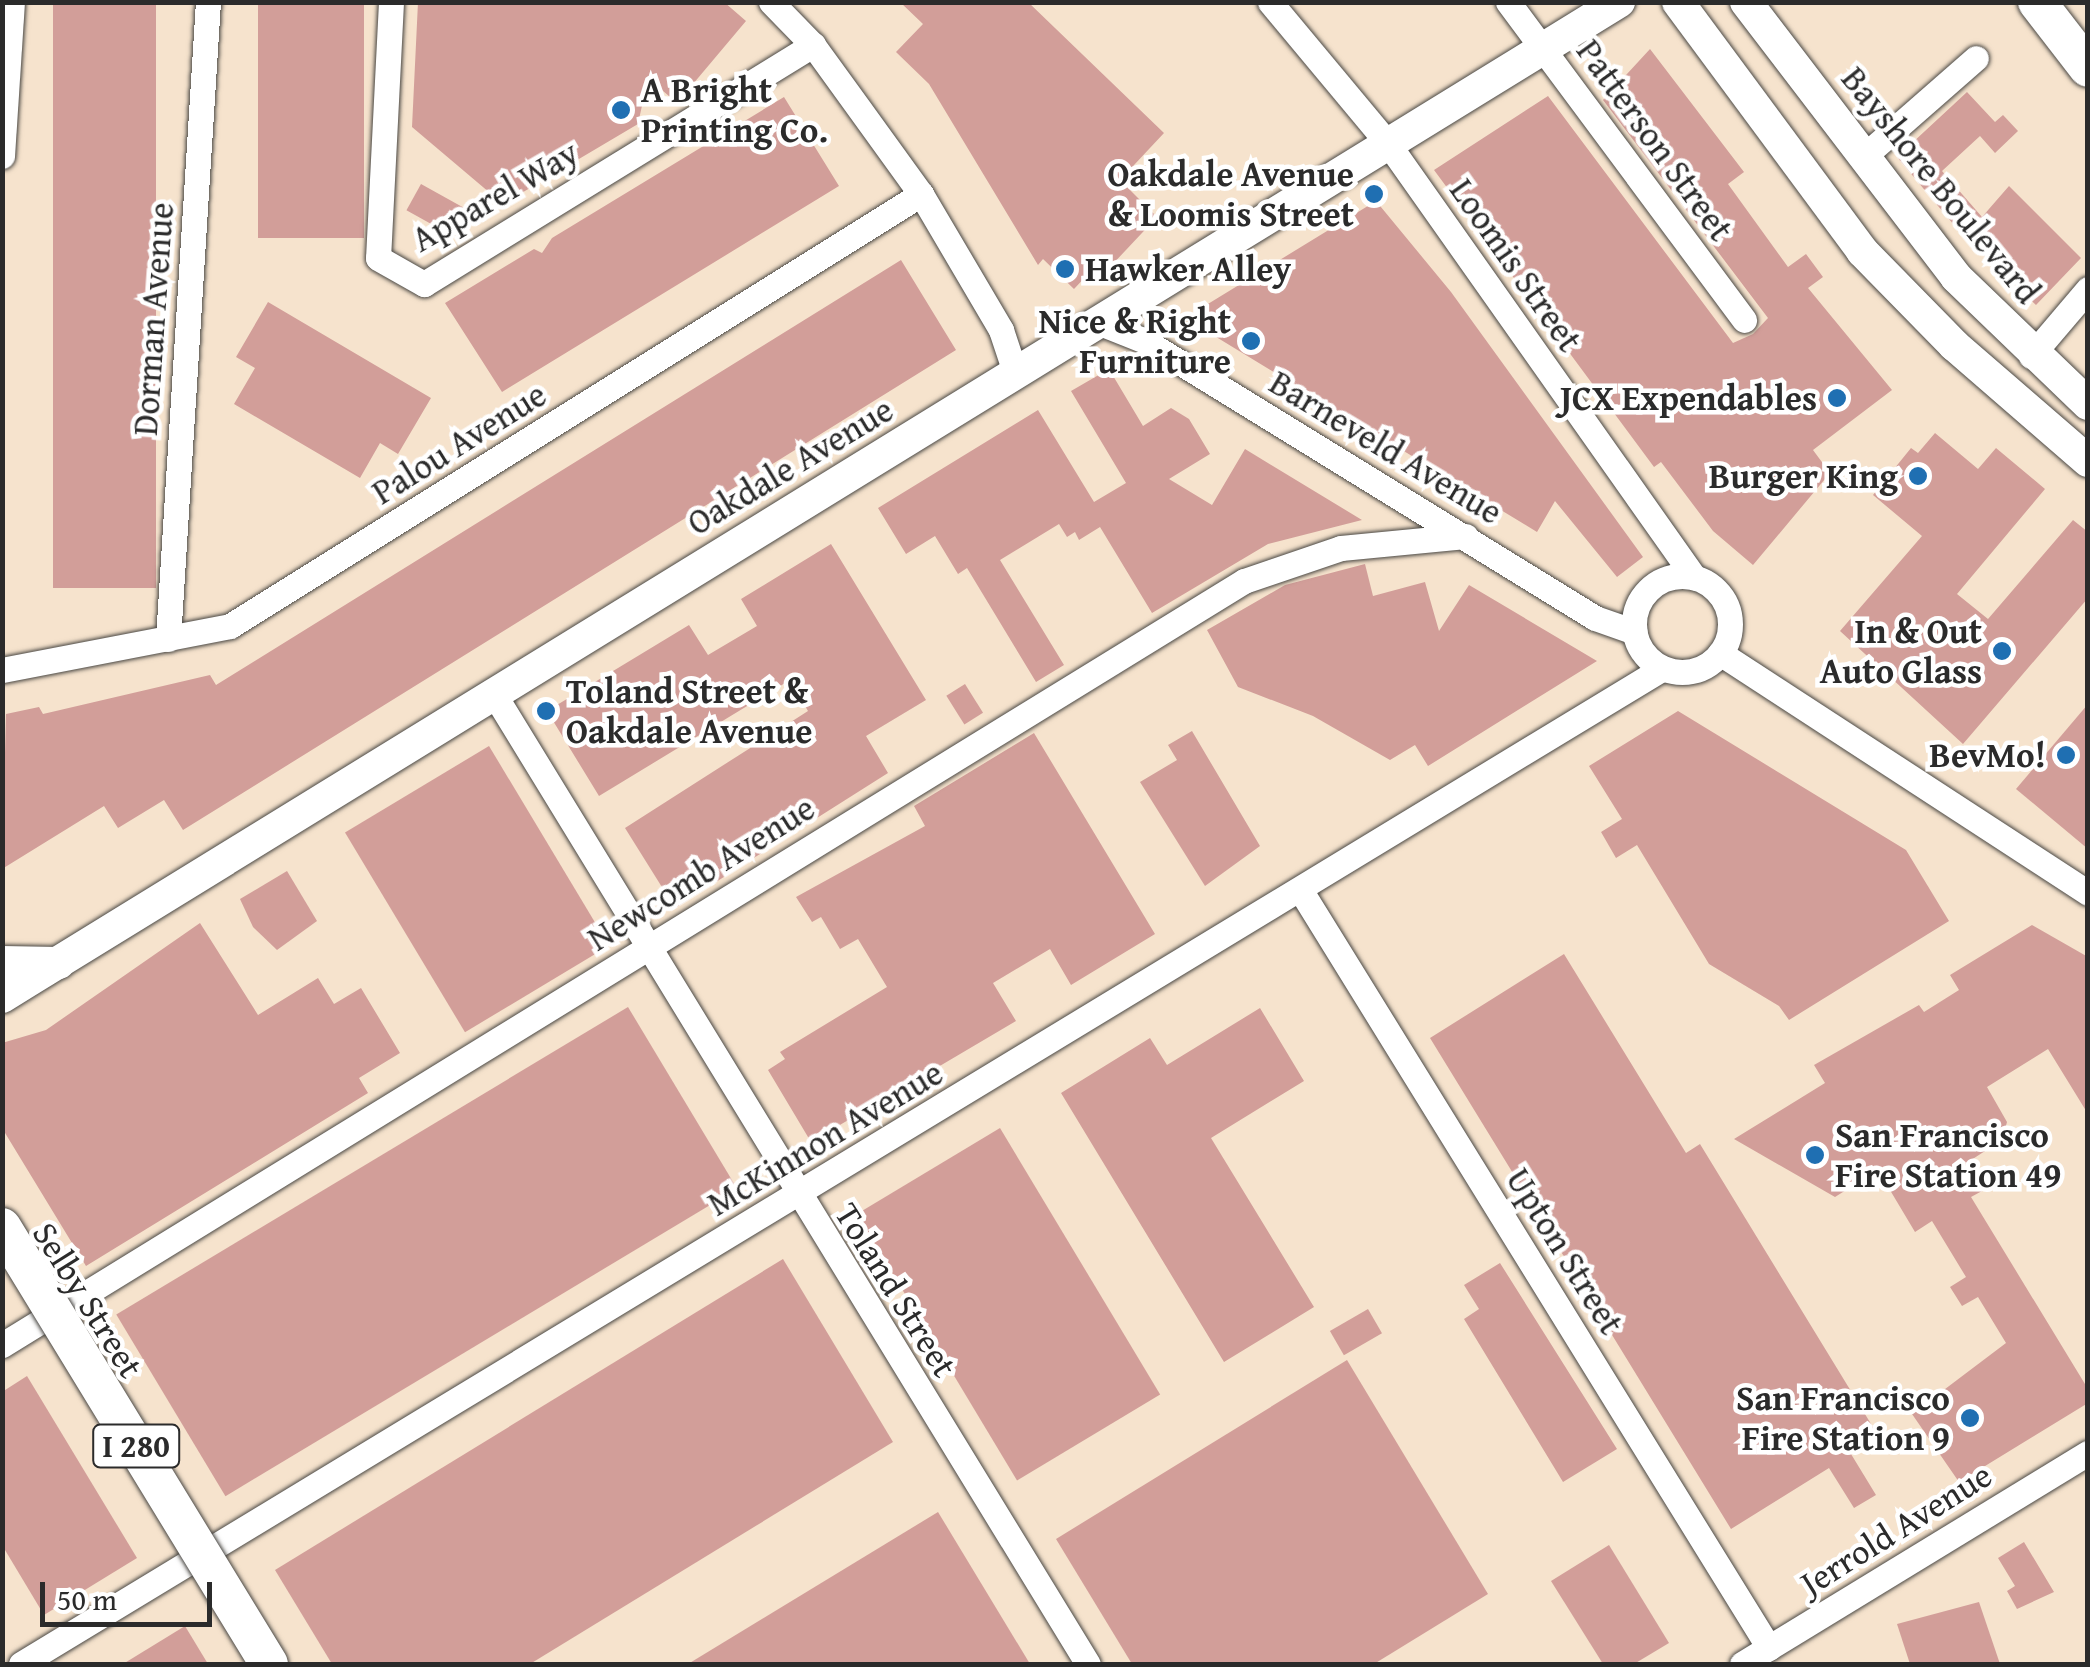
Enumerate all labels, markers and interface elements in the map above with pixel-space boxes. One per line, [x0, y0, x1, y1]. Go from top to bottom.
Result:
street label: Patterson Street [1568, 31, 1742, 249]
street label: Bayshore Boulevard [1833, 58, 2049, 312]
place label: A Bright Printing Co. [641, 69, 828, 151]
marker: A Bright Printing Co. [610, 99, 632, 121]
street label: Apparel Way [404, 131, 586, 261]
place label: Oakdale Avenue & Loomis Street [1107, 153, 1354, 235]
street label: Loomis Street [1441, 170, 1591, 360]
marker: Oakdale Avenue & Loomis Street [1363, 183, 1385, 205]
street label: Dorman Avenue [124, 201, 182, 437]
place label: Hawker Alley [1085, 248, 1291, 290]
marker: Hawker Alley [1054, 258, 1076, 280]
place label: Nice & Right Furniture [1039, 300, 1231, 382]
marker: Nice & Right Furniture [1240, 330, 1262, 352]
street label: Barneveld Avenue [1262, 361, 1510, 533]
street label: Palou Avenue [364, 373, 554, 513]
place label: JCX Expendables [1560, 377, 1817, 419]
marker: JCX Expendables [1826, 387, 1848, 409]
street label: Oakdale Avenue [680, 388, 900, 544]
place label: Burger King [1709, 455, 1898, 497]
marker: Burger King [1907, 465, 1929, 487]
place label: In & Out Auto Glass [1820, 610, 1982, 692]
marker: In & Out Auto Glass [1991, 640, 2013, 662]
place label: Toland Street & Oakdale Avenue [566, 670, 813, 752]
marker: Toland Street & Oakdale Avenue [535, 700, 557, 722]
place label: BevMo! [1929, 734, 2046, 776]
marker: BevMo! [2055, 744, 2077, 766]
street label: Newcomb Avenue [580, 786, 822, 960]
street label: McKinnon Avenue [700, 1051, 950, 1225]
place label: San Francisco Fire Station 49 [1835, 1114, 2061, 1196]
marker: San Francisco Fire Station 49 [1804, 1144, 1826, 1166]
street label: Upton Street [1497, 1160, 1633, 1342]
street label: Toland Street [826, 1195, 966, 1385]
street label: Selby Street [24, 1215, 152, 1385]
place label: San Francisco Fire Station 9 [1736, 1377, 1950, 1459]
marker: San Francisco Fire Station 9 [1959, 1407, 1981, 1429]
road number: I 280 [91, 1419, 181, 1473]
street label: Jerrold Avenue [1793, 1454, 1999, 1604]
scale bar [45, 1562, 218, 1624]
text: 50 m [57, 1577, 117, 1621]

